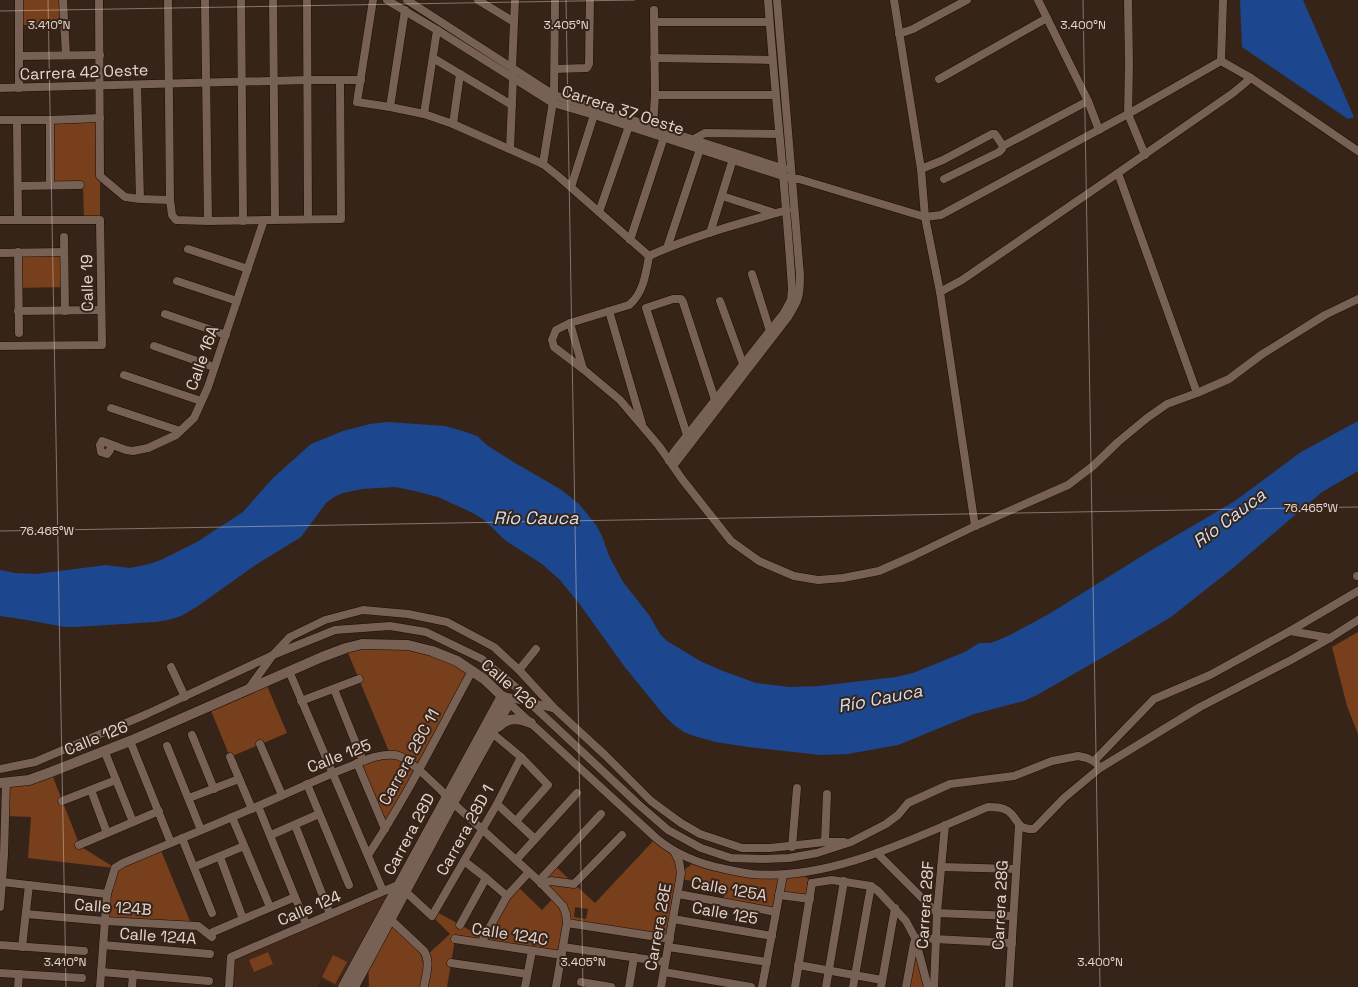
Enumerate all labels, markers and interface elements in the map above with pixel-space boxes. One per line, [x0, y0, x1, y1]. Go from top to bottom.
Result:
text: 3.410°N [28, 17, 70, 33]
text: 3.405°N [543, 17, 589, 33]
text: 3.400°N [1060, 17, 1106, 33]
street label: Carrera 42 Oeste [19, 59, 149, 85]
street label: Carrera 37 Oeste [559, 80, 687, 140]
street label: Calle 19 [76, 254, 98, 312]
street label: Calle 16A [181, 323, 223, 393]
water label: Río Cauca [1188, 483, 1271, 553]
text: 76.465°W [1284, 500, 1339, 516]
water label: Río Cauca [493, 506, 579, 529]
text: 76.465°W [20, 523, 75, 539]
street label: Calle 126 [477, 654, 541, 714]
water label: Río Cauca [836, 678, 925, 717]
street label: Carrera 28C 11 [374, 705, 444, 809]
street label: Calle 126 [61, 716, 131, 760]
street label: Calle 125 [304, 734, 374, 778]
street label: Carrera 28D 1 [431, 781, 499, 879]
street label: Carrera 28D [379, 789, 439, 879]
street label: Carrera 28F [911, 860, 939, 950]
street label: Carrera 28G [987, 860, 1013, 950]
street label: Calle 125A [689, 872, 769, 906]
street label: Carrera 28E [640, 882, 676, 972]
street label: Calle 124 [274, 885, 344, 931]
street label: Calle 124B [74, 894, 152, 920]
street label: Calle 125 [690, 897, 760, 929]
street label: Calle 124C [470, 918, 550, 950]
street label: Calle 124A [119, 923, 197, 949]
text: 3.410°N [44, 954, 86, 970]
text: 3.405°N [560, 954, 606, 970]
text: 3.400°N [1077, 954, 1123, 970]

